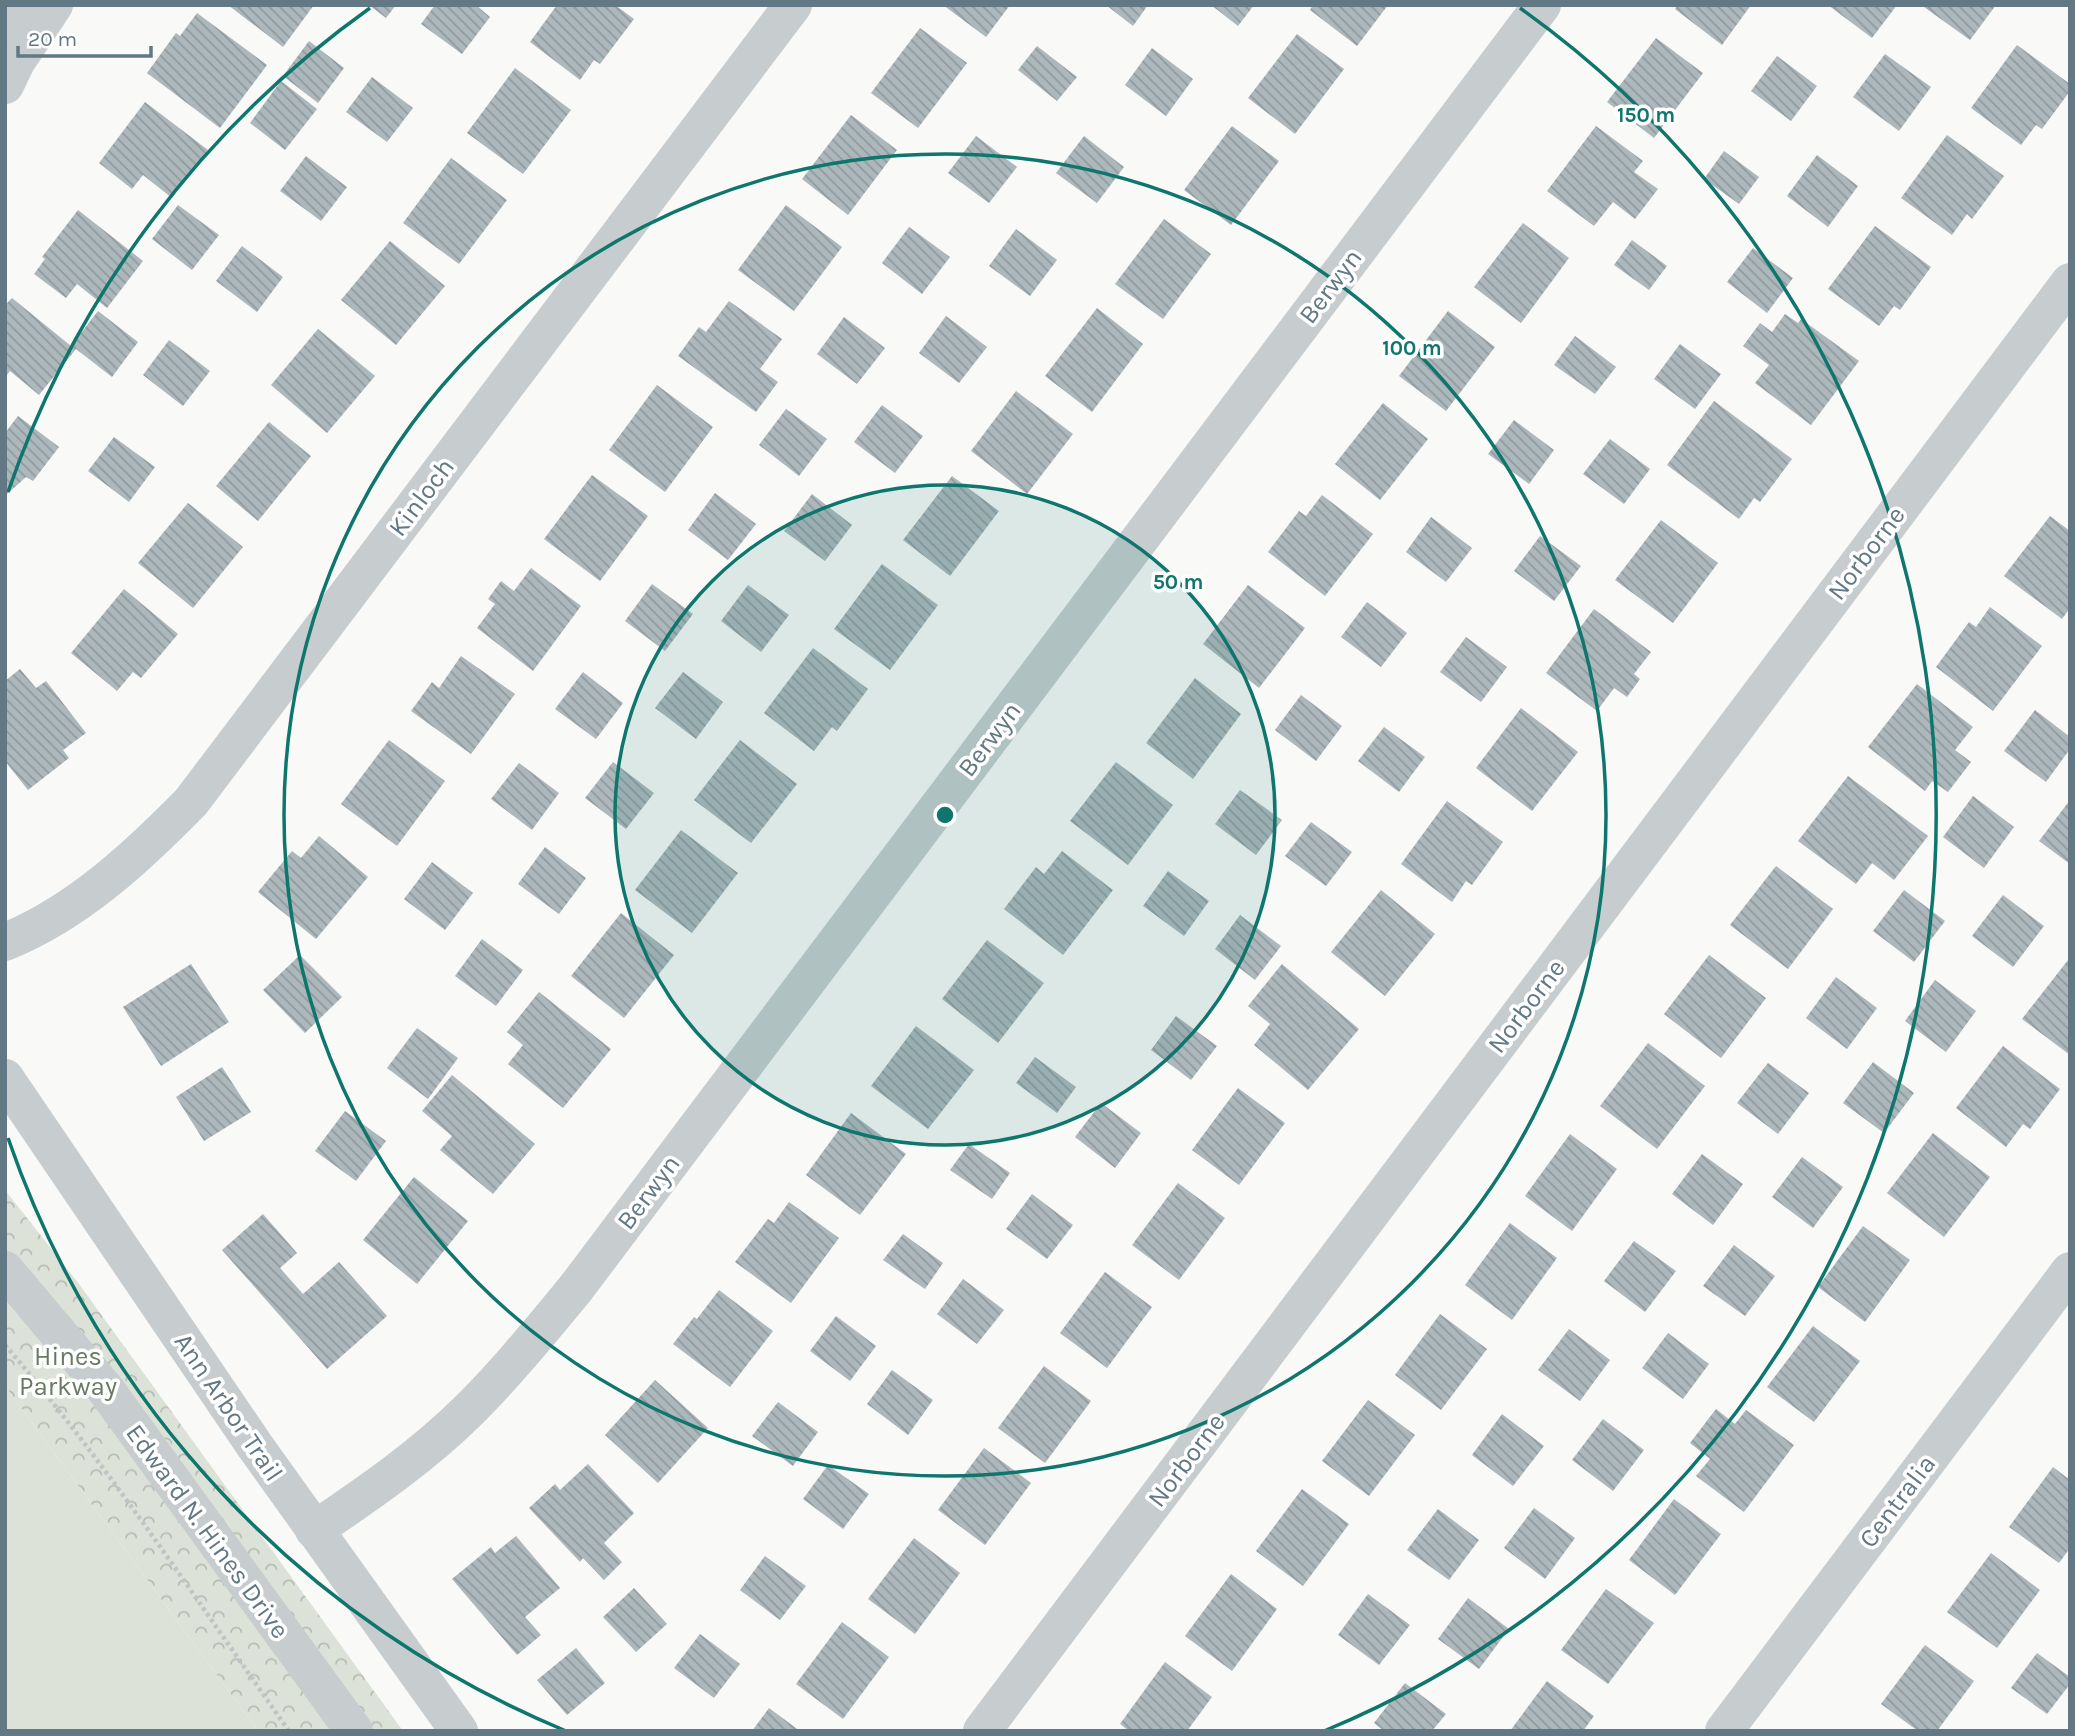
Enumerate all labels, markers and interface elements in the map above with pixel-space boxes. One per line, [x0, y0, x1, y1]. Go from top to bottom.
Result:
scale bar [18, 14, 150, 58]
text: 20 m [28, 27, 77, 51]
text: 150 m [1617, 103, 1675, 127]
street label: Berwyn [1292, 243, 1369, 330]
text: 100 m [1382, 336, 1442, 360]
street label: Kinloch [382, 452, 461, 543]
street label: Norborne [1821, 500, 1912, 606]
text: 50 m [1153, 570, 1203, 594]
street label: Berwyn [951, 696, 1028, 783]
centre of rings [933, 803, 957, 827]
street label: Norborne [1481, 953, 1572, 1059]
street label: Berwyn [610, 1149, 687, 1236]
street label: Ann Arbor Trail [168, 1327, 289, 1487]
park label: Hines Parkway [19, 1341, 117, 1402]
street label: Norborne [1141, 1407, 1232, 1513]
street label: Edward N. Hines Drive [119, 1418, 296, 1645]
street label: Centralia [1853, 1449, 1942, 1554]

